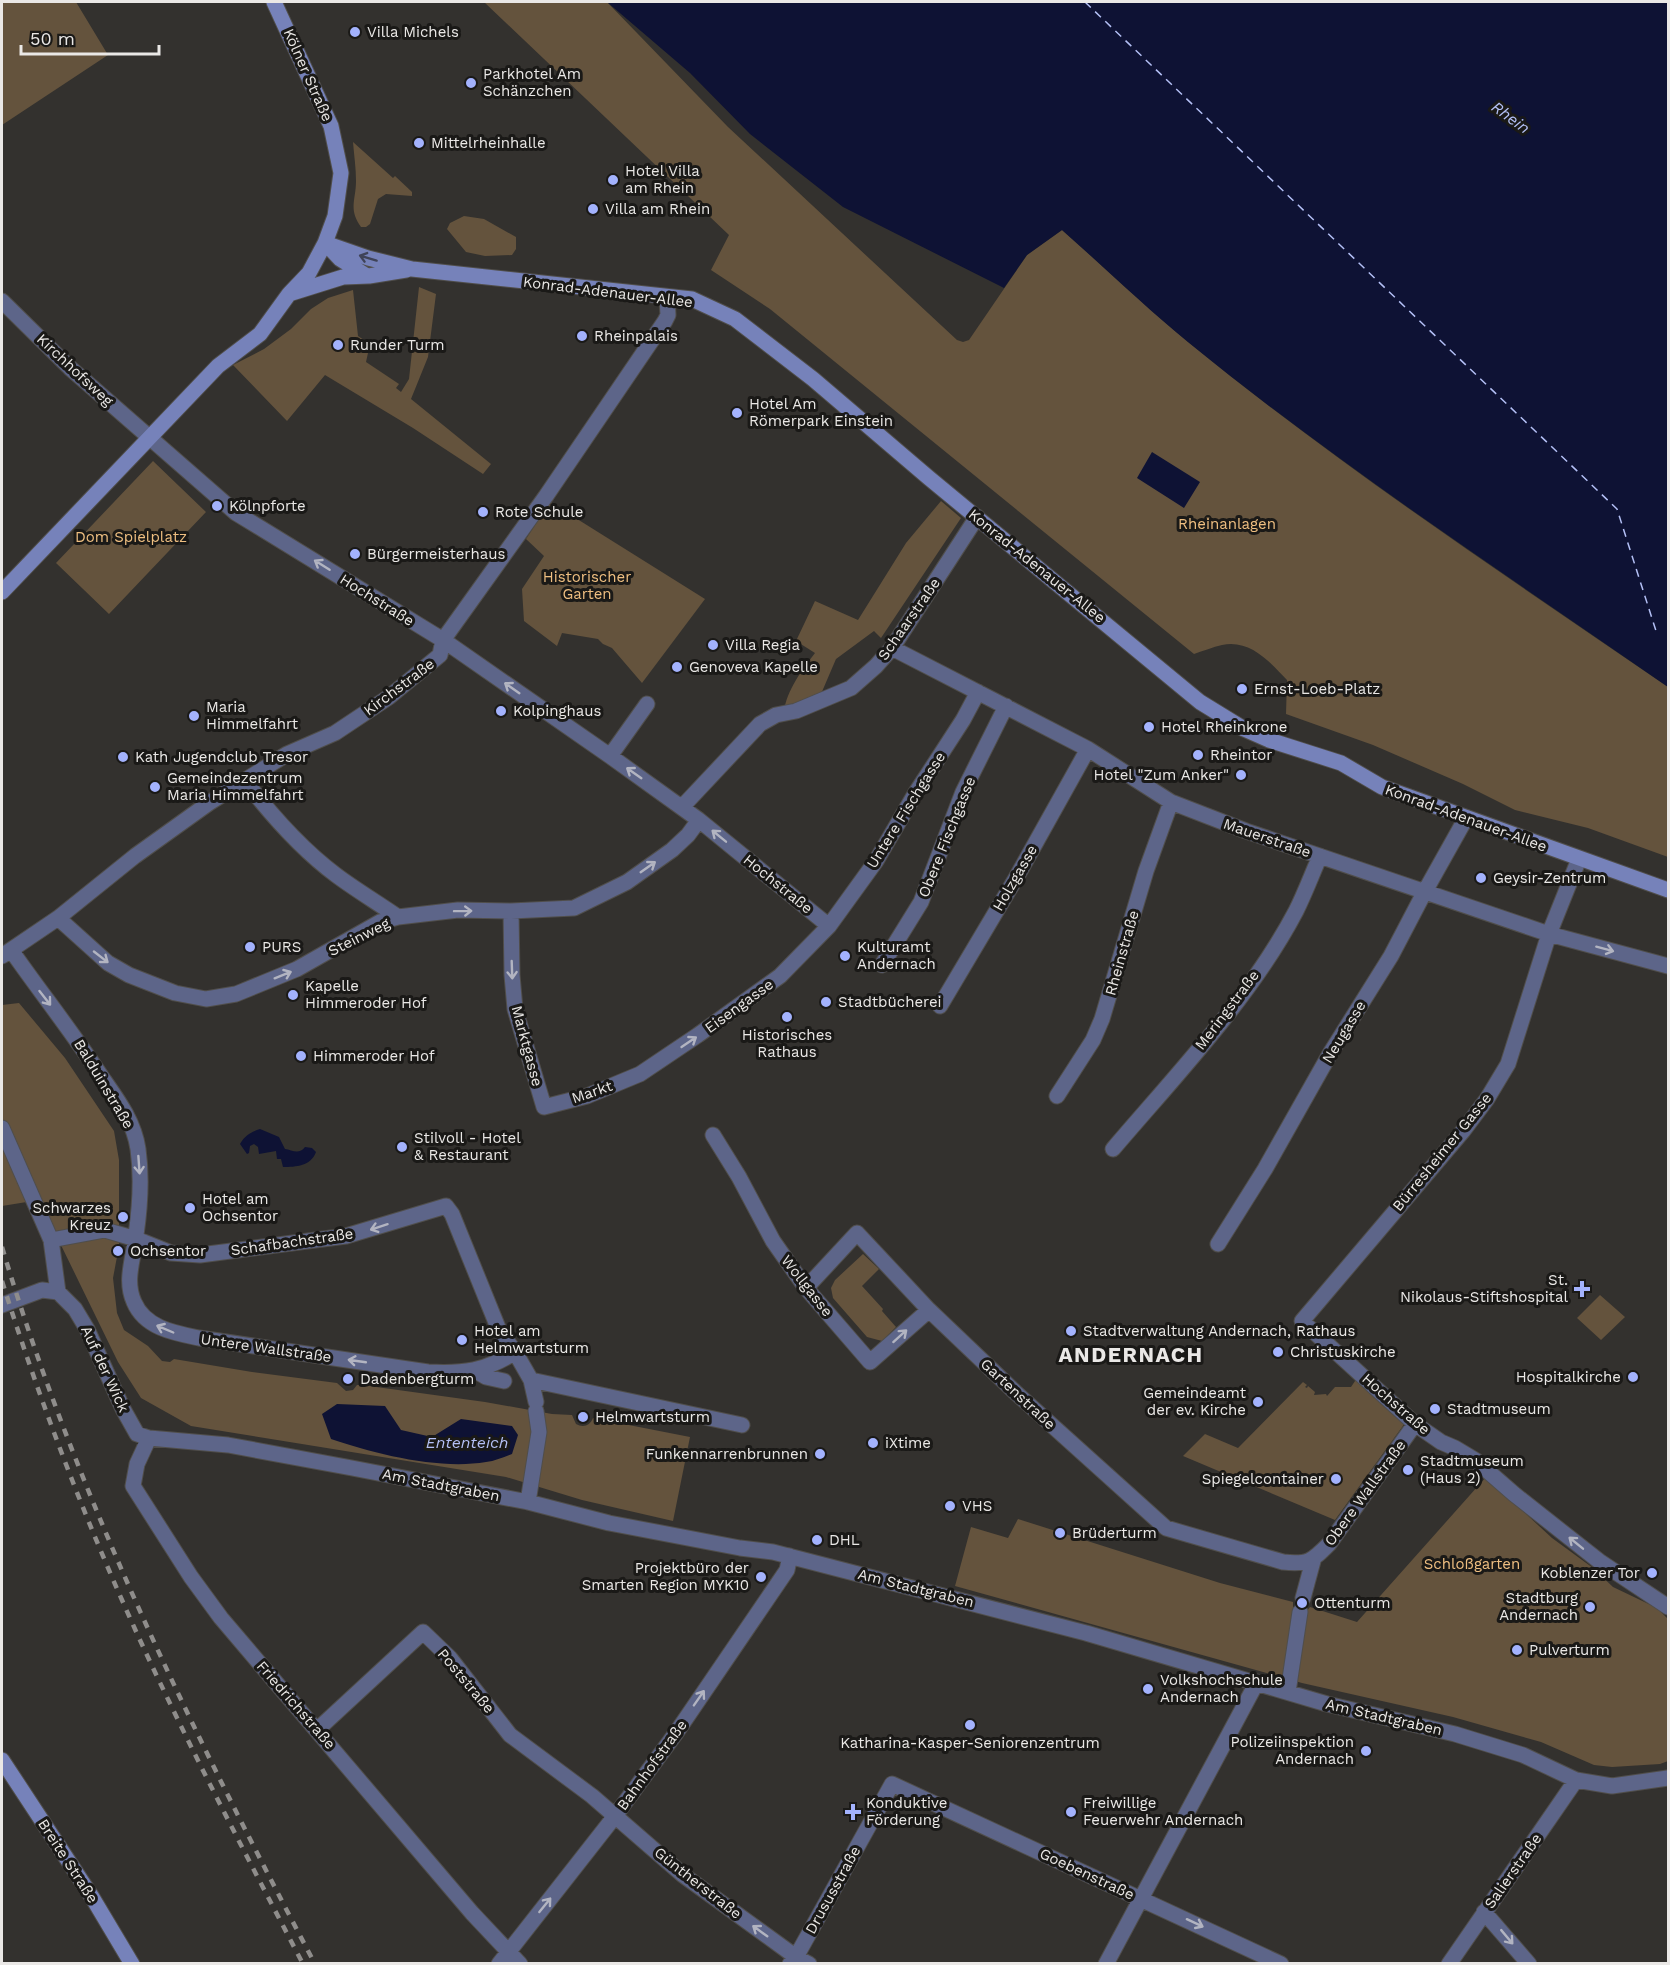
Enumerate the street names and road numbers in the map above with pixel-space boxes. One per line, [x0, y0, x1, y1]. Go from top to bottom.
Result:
street label: Kölner Straße [279, 26, 337, 124]
street label: Konrad-Adenauer-Allee [522, 273, 694, 311]
street label: Kirchhofsweg [33, 330, 117, 410]
street label: Konrad-Adenauer-Allee [965, 505, 1109, 627]
street label: Hochstraße [337, 570, 417, 630]
street label: Schaarstraße [874, 574, 944, 664]
street label: Kirchstraße [360, 655, 438, 719]
street label: Untere Fischgasse [863, 748, 949, 872]
street label: Obere Fischgasse [915, 774, 979, 900]
street label: Konrad-Adenauer-Allee [1383, 780, 1549, 856]
street label: Mauerstraße [1221, 815, 1313, 861]
street label: Holzgasse [989, 842, 1041, 914]
street label: Hochstraße [740, 851, 816, 917]
street label: Rheinstraße [1101, 908, 1143, 998]
street label: Steinweg [325, 914, 393, 960]
street label: Meringstraße [1191, 967, 1263, 1053]
street label: Eisengasse [701, 975, 777, 1037]
street label: Neugasse [1318, 997, 1370, 1067]
street label: Marktgasse [508, 1004, 546, 1088]
street label: Balduinstraße [70, 1036, 138, 1132]
street label: Markt [569, 1076, 616, 1107]
street label: Bürresheimer Gasse [1389, 1089, 1495, 1215]
street label: Schafbachstraße [229, 1224, 355, 1260]
street label: Wollgasse [777, 1252, 837, 1320]
street label: Auf der Wick [77, 1323, 133, 1416]
street label: Untere Wallstraße [199, 1330, 333, 1366]
street label: Gartenstraße [977, 1355, 1059, 1433]
street label: Hochstraße [1358, 1370, 1434, 1438]
street label: Obere Wallstraße [1321, 1437, 1409, 1549]
street label: Am Stadtgraben [381, 1465, 501, 1505]
street label: Am Stadtgraben [856, 1565, 976, 1611]
street label: Poststraße [434, 1645, 498, 1717]
street label: Friedrichstraße [253, 1657, 339, 1753]
street label: Am Stadtgraben [1324, 1695, 1444, 1739]
street label: Bahnhofstraße [613, 1716, 691, 1814]
street label: Breite Straße [34, 1816, 102, 1906]
street label: Salierstraße [1481, 1830, 1545, 1912]
street label: Güntherstraße [651, 1843, 745, 1923]
street label: Drususstraße [801, 1843, 865, 1937]
street label: Goebenstraße [1037, 1844, 1137, 1904]

